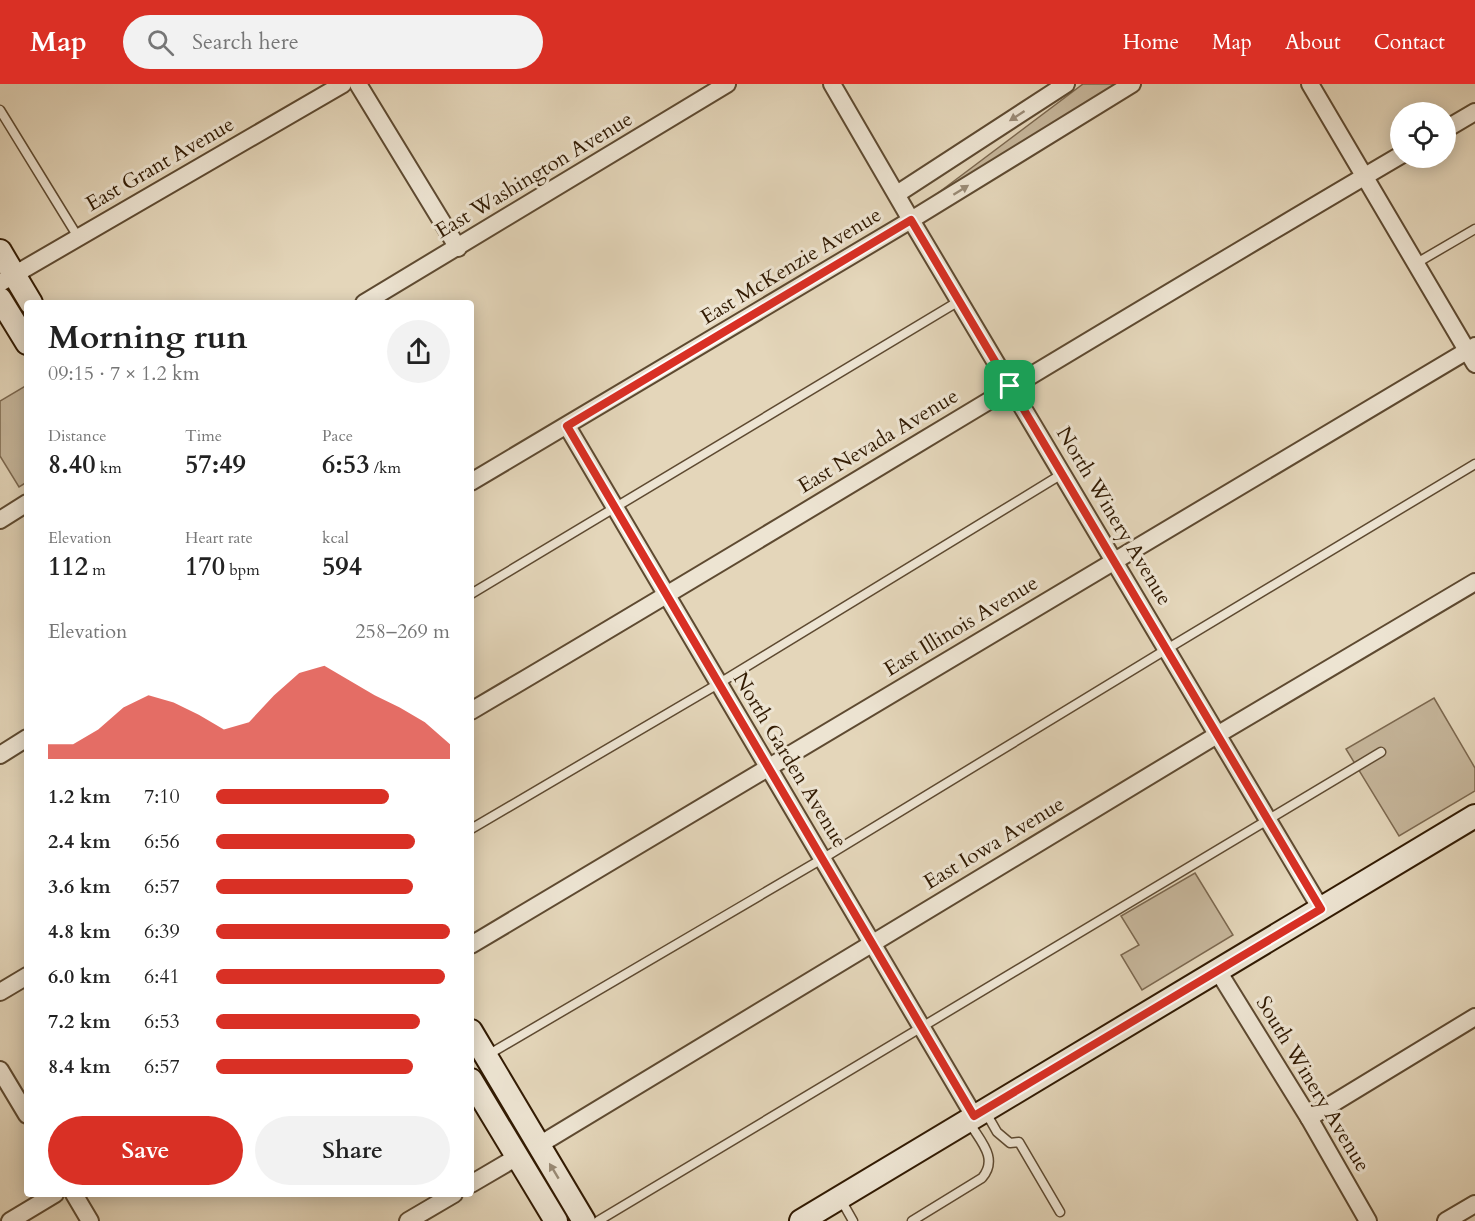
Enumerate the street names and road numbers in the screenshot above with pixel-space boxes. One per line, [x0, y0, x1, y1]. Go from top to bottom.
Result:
street label: East Washington Avenue [430, 105, 638, 245]
street label: East Grant Avenue [80, 110, 240, 218]
street label: East McKenzie Avenue [695, 200, 887, 332]
street label: East Nevada Avenue [792, 382, 964, 500]
street label: North Winery Avenue [1049, 421, 1179, 611]
street label: East Illinois Avenue [879, 568, 1043, 684]
street label: North Garden Avenue [726, 667, 854, 853]
street label: East Iowa Avenue [918, 789, 1070, 897]
street label: South Winery Avenue [1249, 991, 1377, 1177]

